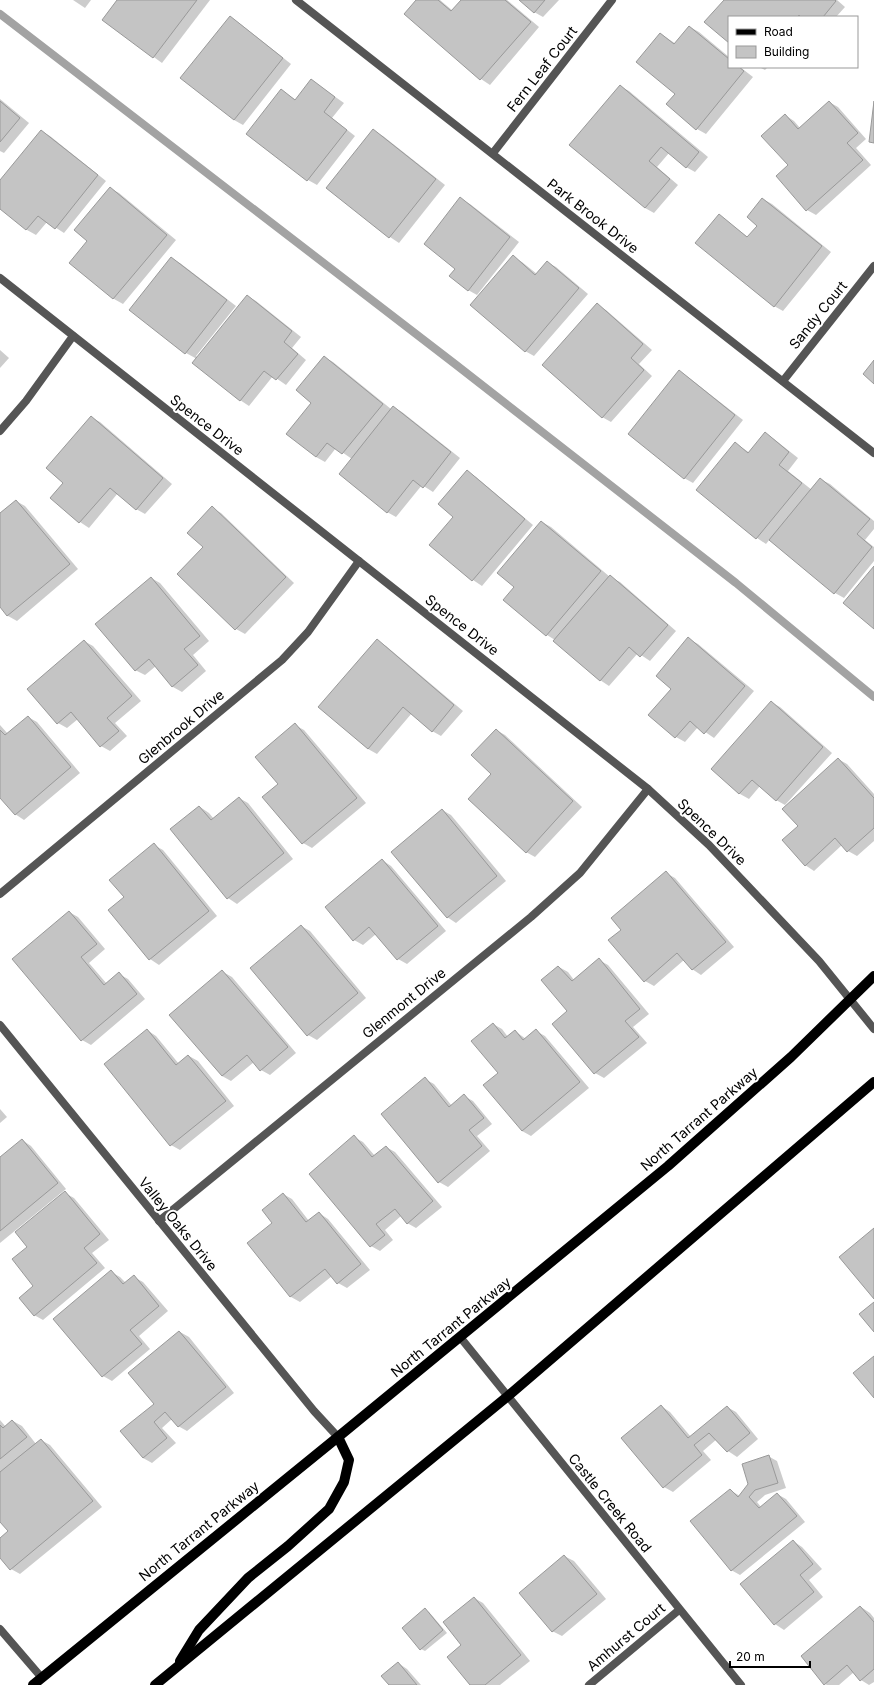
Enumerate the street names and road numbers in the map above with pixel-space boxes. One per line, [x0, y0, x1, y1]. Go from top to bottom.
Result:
street label: Fern Leaf Court [503, 22, 580, 115]
street label: Park Brook Drive [544, 175, 642, 257]
street label: Sandy Court [785, 277, 850, 352]
street label: Spence Drive [167, 391, 248, 459]
street label: Spence Drive [422, 591, 503, 659]
street label: Glenbrook Drive [134, 686, 227, 768]
street label: Spence Drive [674, 795, 750, 869]
street label: Glenmont Drive [359, 964, 449, 1041]
street label: North Tarrant Parkway [637, 1063, 761, 1174]
street label: Valley Oaks Drive [135, 1173, 221, 1274]
street label: North Tarrant Parkway [387, 1273, 514, 1380]
street label: Castle Creek Road [565, 1450, 656, 1556]
street label: North Tarrant Parkway [135, 1477, 262, 1584]
street label: Amhurst Court [583, 1599, 668, 1674]

